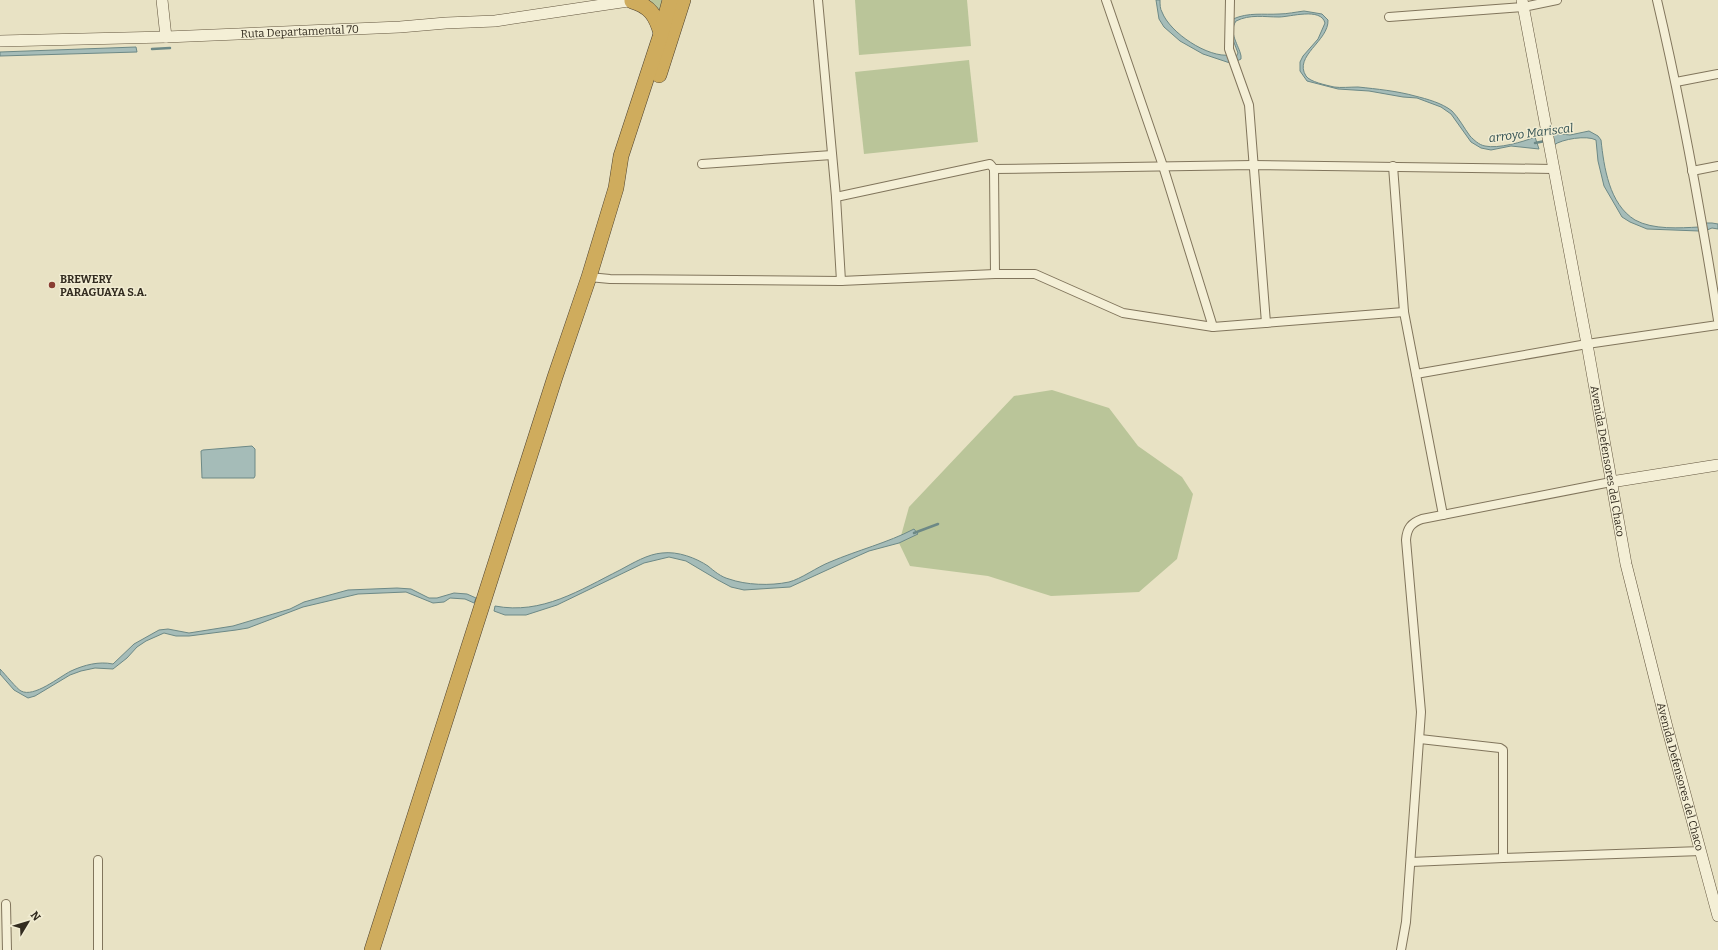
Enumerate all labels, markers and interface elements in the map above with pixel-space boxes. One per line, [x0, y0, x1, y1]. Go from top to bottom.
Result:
street label: Ruta Departamental 70 [240, 23, 359, 41]
water label: arroyo Mariscal [1488, 121, 1574, 145]
place label: BREWERY PARAGUAYA S.A. [60, 273, 147, 299]
marker: BREWERY PARAGUAYA S.A. [47, 280, 57, 290]
street label: Avenida Defensores del Chaco [1587, 384, 1627, 538]
street label: Avenida Defensores del Chaco [1654, 701, 1706, 853]
north arrow [8, 902, 48, 942]
text: N [28, 909, 44, 924]

